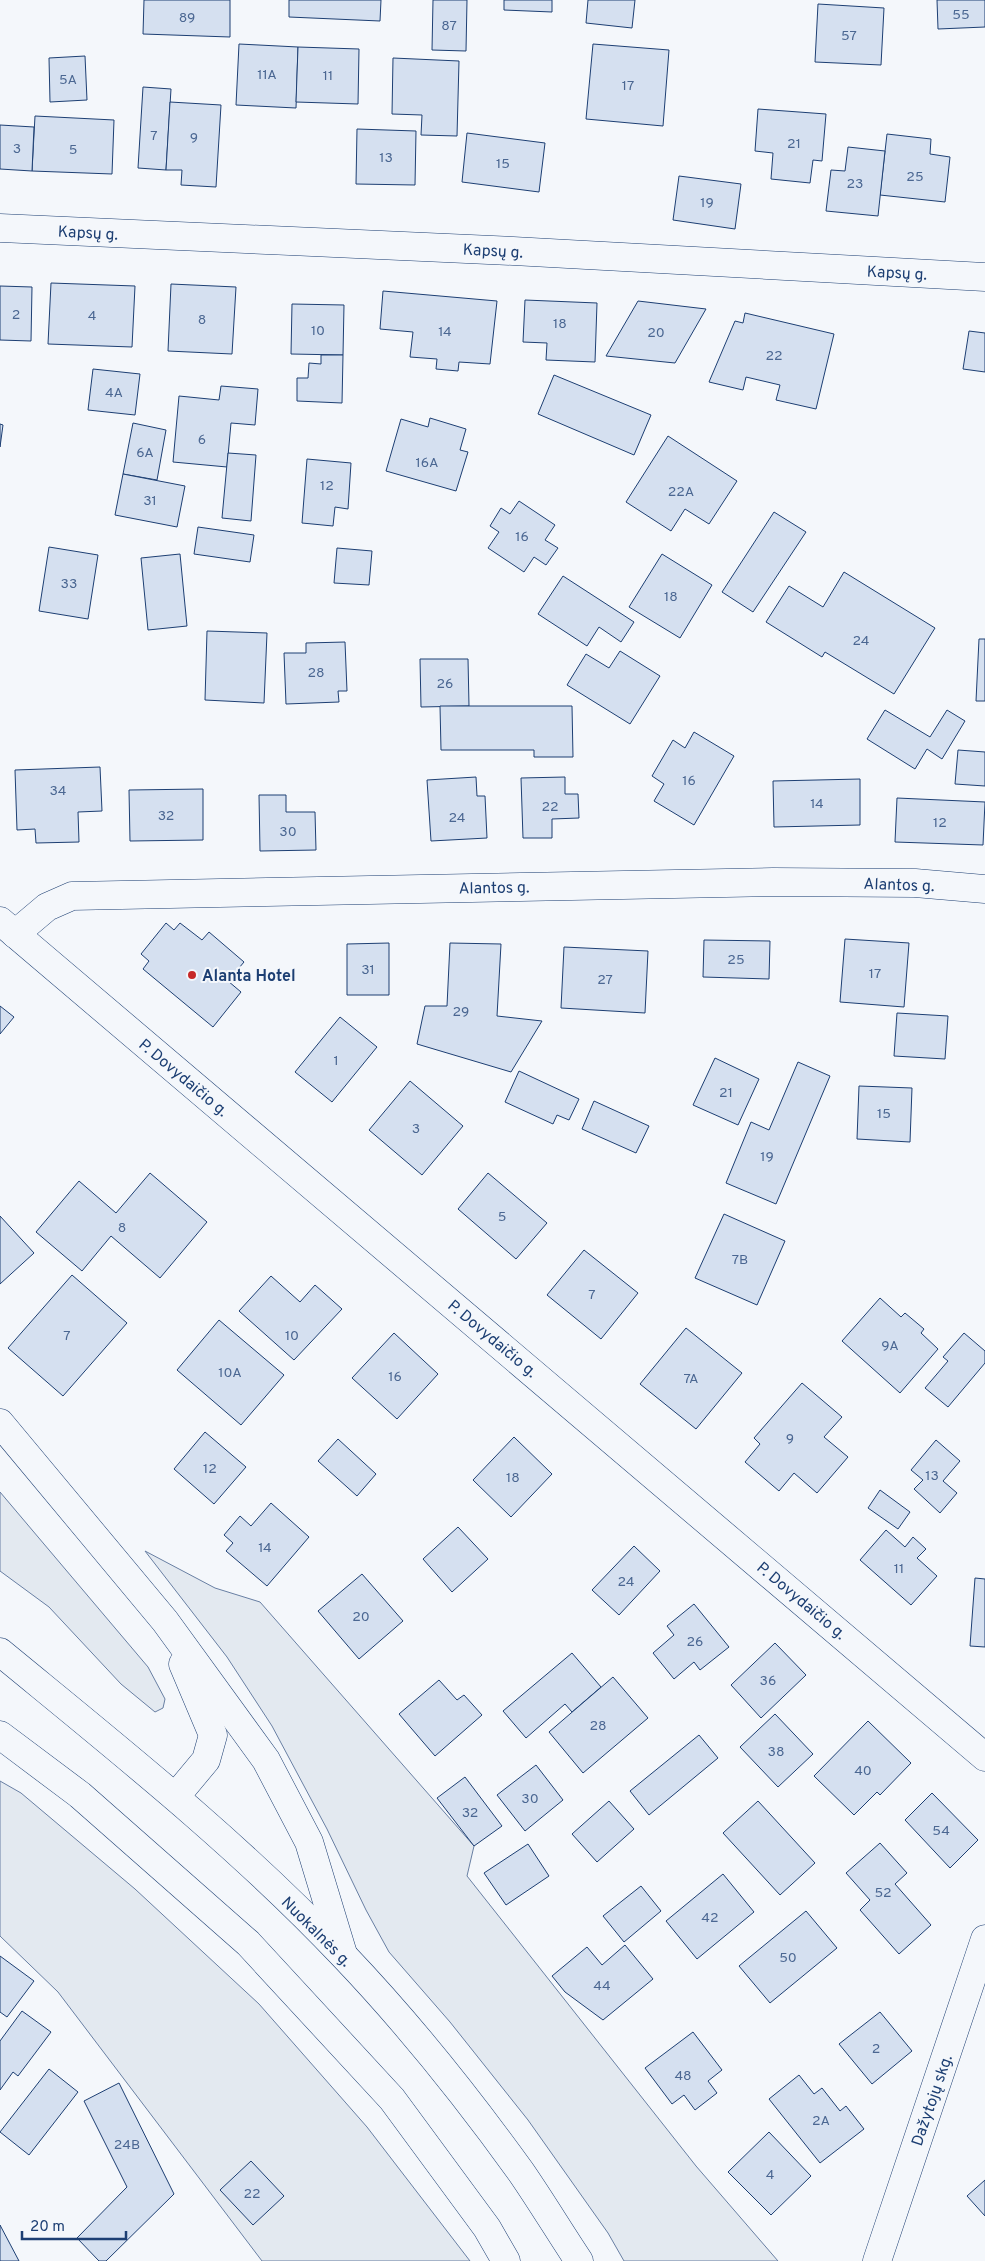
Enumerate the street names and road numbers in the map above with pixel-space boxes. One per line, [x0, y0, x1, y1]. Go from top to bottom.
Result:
street label: Kapsų g. [57, 222, 119, 246]
street label: Kapsų g. [462, 240, 524, 264]
street label: Kapsų g. [866, 262, 928, 286]
street label: Alantos g. [863, 875, 935, 897]
street label: Alantos g. [458, 878, 530, 900]
street label: P. Dovydaičio g. [134, 1035, 232, 1122]
street label: P. Dovydaičio g. [443, 1296, 541, 1383]
street label: P. Dovydaičio g. [752, 1558, 850, 1645]
street label: Nuokalnės g. [276, 1893, 355, 1972]
street label: Dažytojų skg. [908, 2052, 958, 2149]

